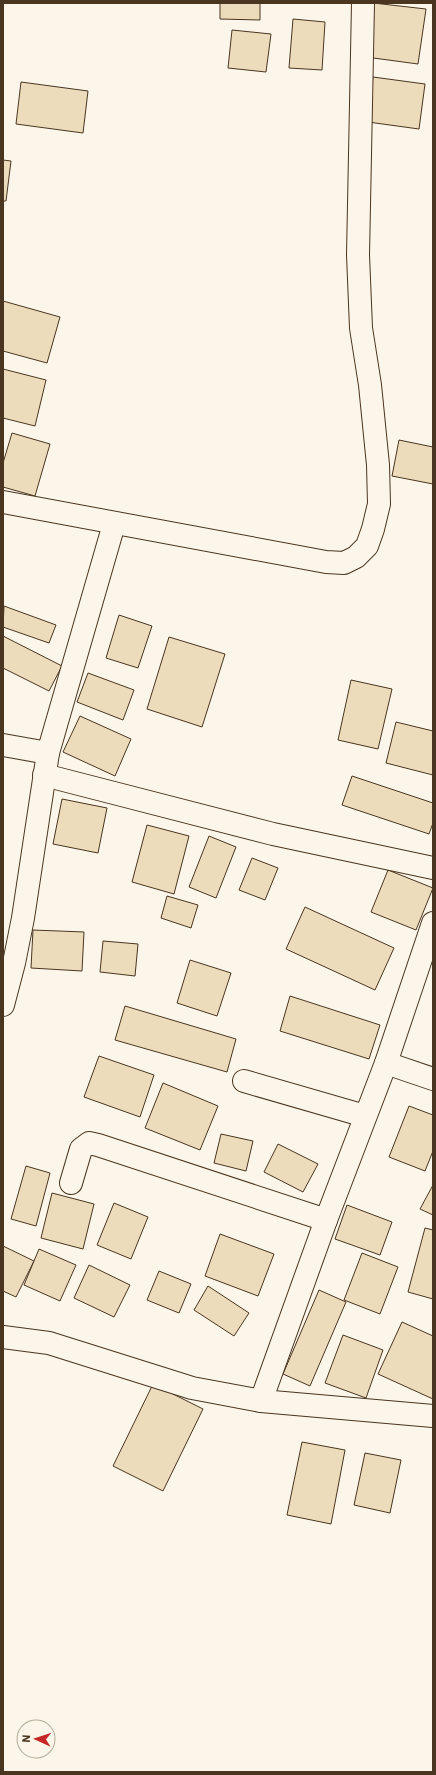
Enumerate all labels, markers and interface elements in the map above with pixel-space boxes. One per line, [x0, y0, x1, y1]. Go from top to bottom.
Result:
north arrow [16, 1719, 56, 1759]
text: N [19, 1734, 33, 1743]

